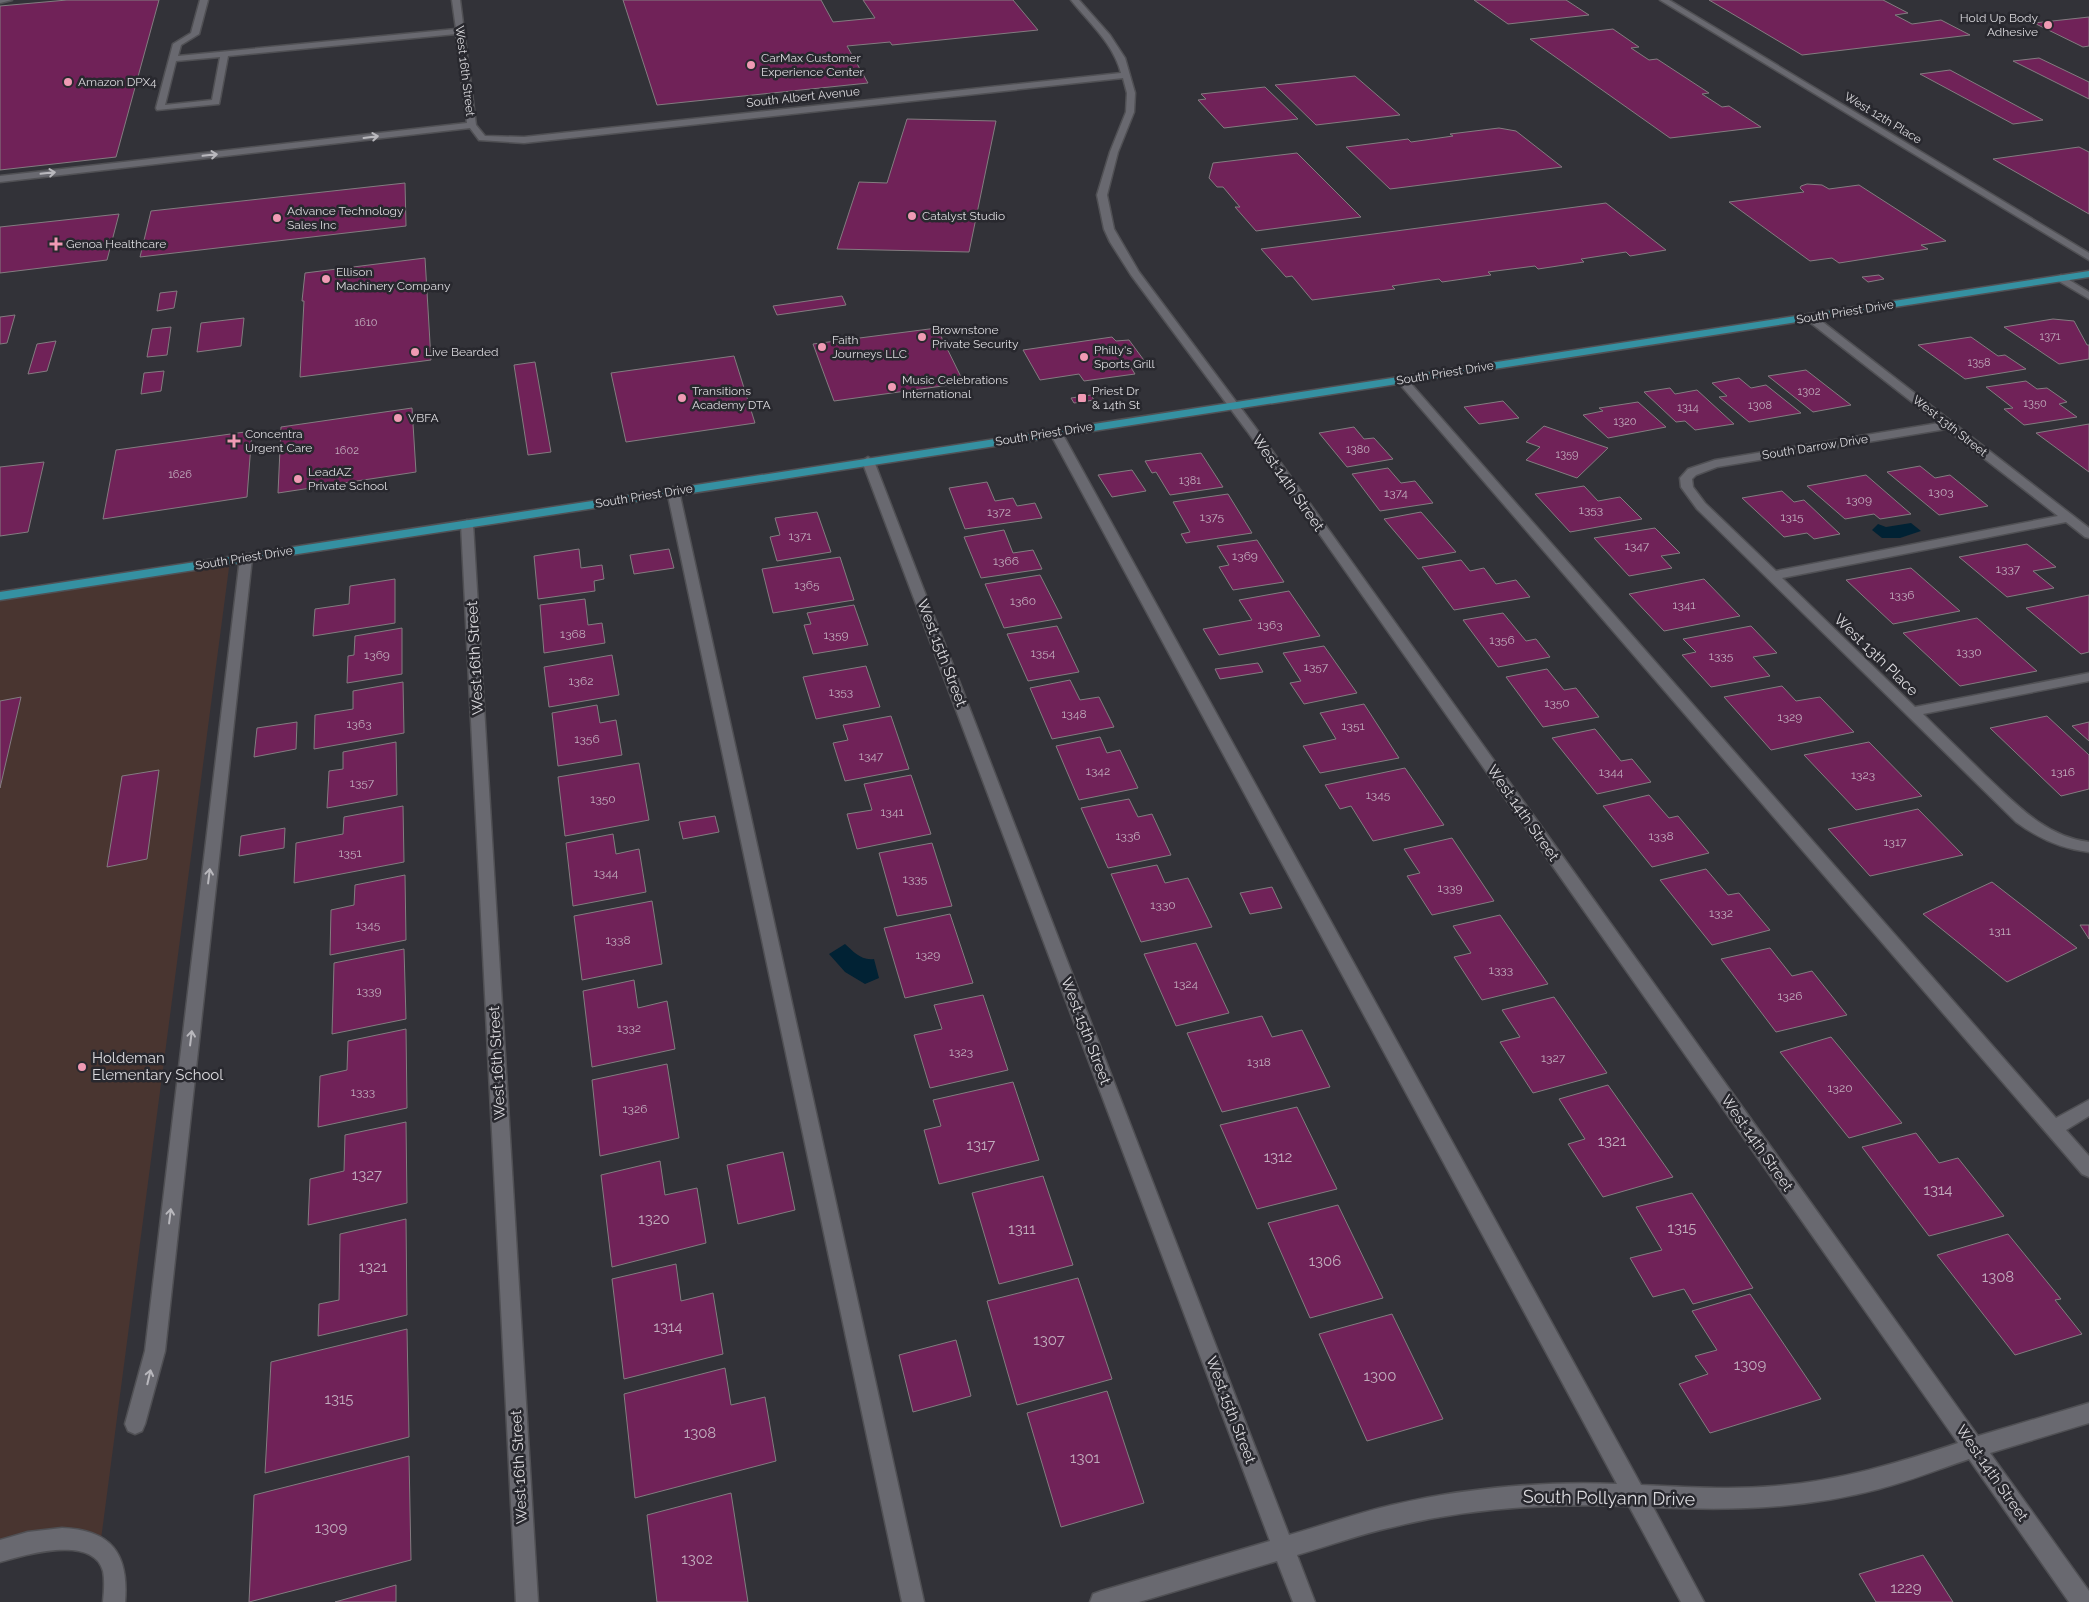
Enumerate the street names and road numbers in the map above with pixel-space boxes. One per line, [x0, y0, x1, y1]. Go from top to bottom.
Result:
street label: West 16th Street [452, 25, 478, 117]
street label: South Albert Avenue [746, 84, 860, 110]
street label: West 12th Place [1842, 89, 1924, 147]
street label: South Priest Drive [1795, 297, 1895, 327]
street label: South Priest Drive [1395, 358, 1495, 388]
street label: West 13th Street [1910, 393, 1990, 459]
street label: South Priest Drive [994, 419, 1094, 449]
street label: West 14th Street [1248, 431, 1328, 535]
street label: South Darrow Drive [1761, 432, 1869, 462]
street label: South Priest Drive [594, 481, 694, 511]
street label: South Priest Drive [194, 543, 294, 573]
street label: West 15th Street [913, 597, 971, 709]
street label: West 16th Street [463, 600, 487, 716]
street label: West 13th Place [1830, 610, 1922, 700]
street label: West 14th Street [1483, 761, 1563, 865]
street label: West 15th Street [1057, 975, 1115, 1087]
street label: West 16th Street [485, 1005, 509, 1121]
street label: West 14th Street [1717, 1091, 1797, 1195]
street label: West 15th Street [1202, 1354, 1260, 1466]
street label: West 16th Street [507, 1409, 531, 1525]
street label: West 14th Street [1952, 1421, 2032, 1525]
street label: South Pollyann Drive [1523, 1485, 1696, 1510]

